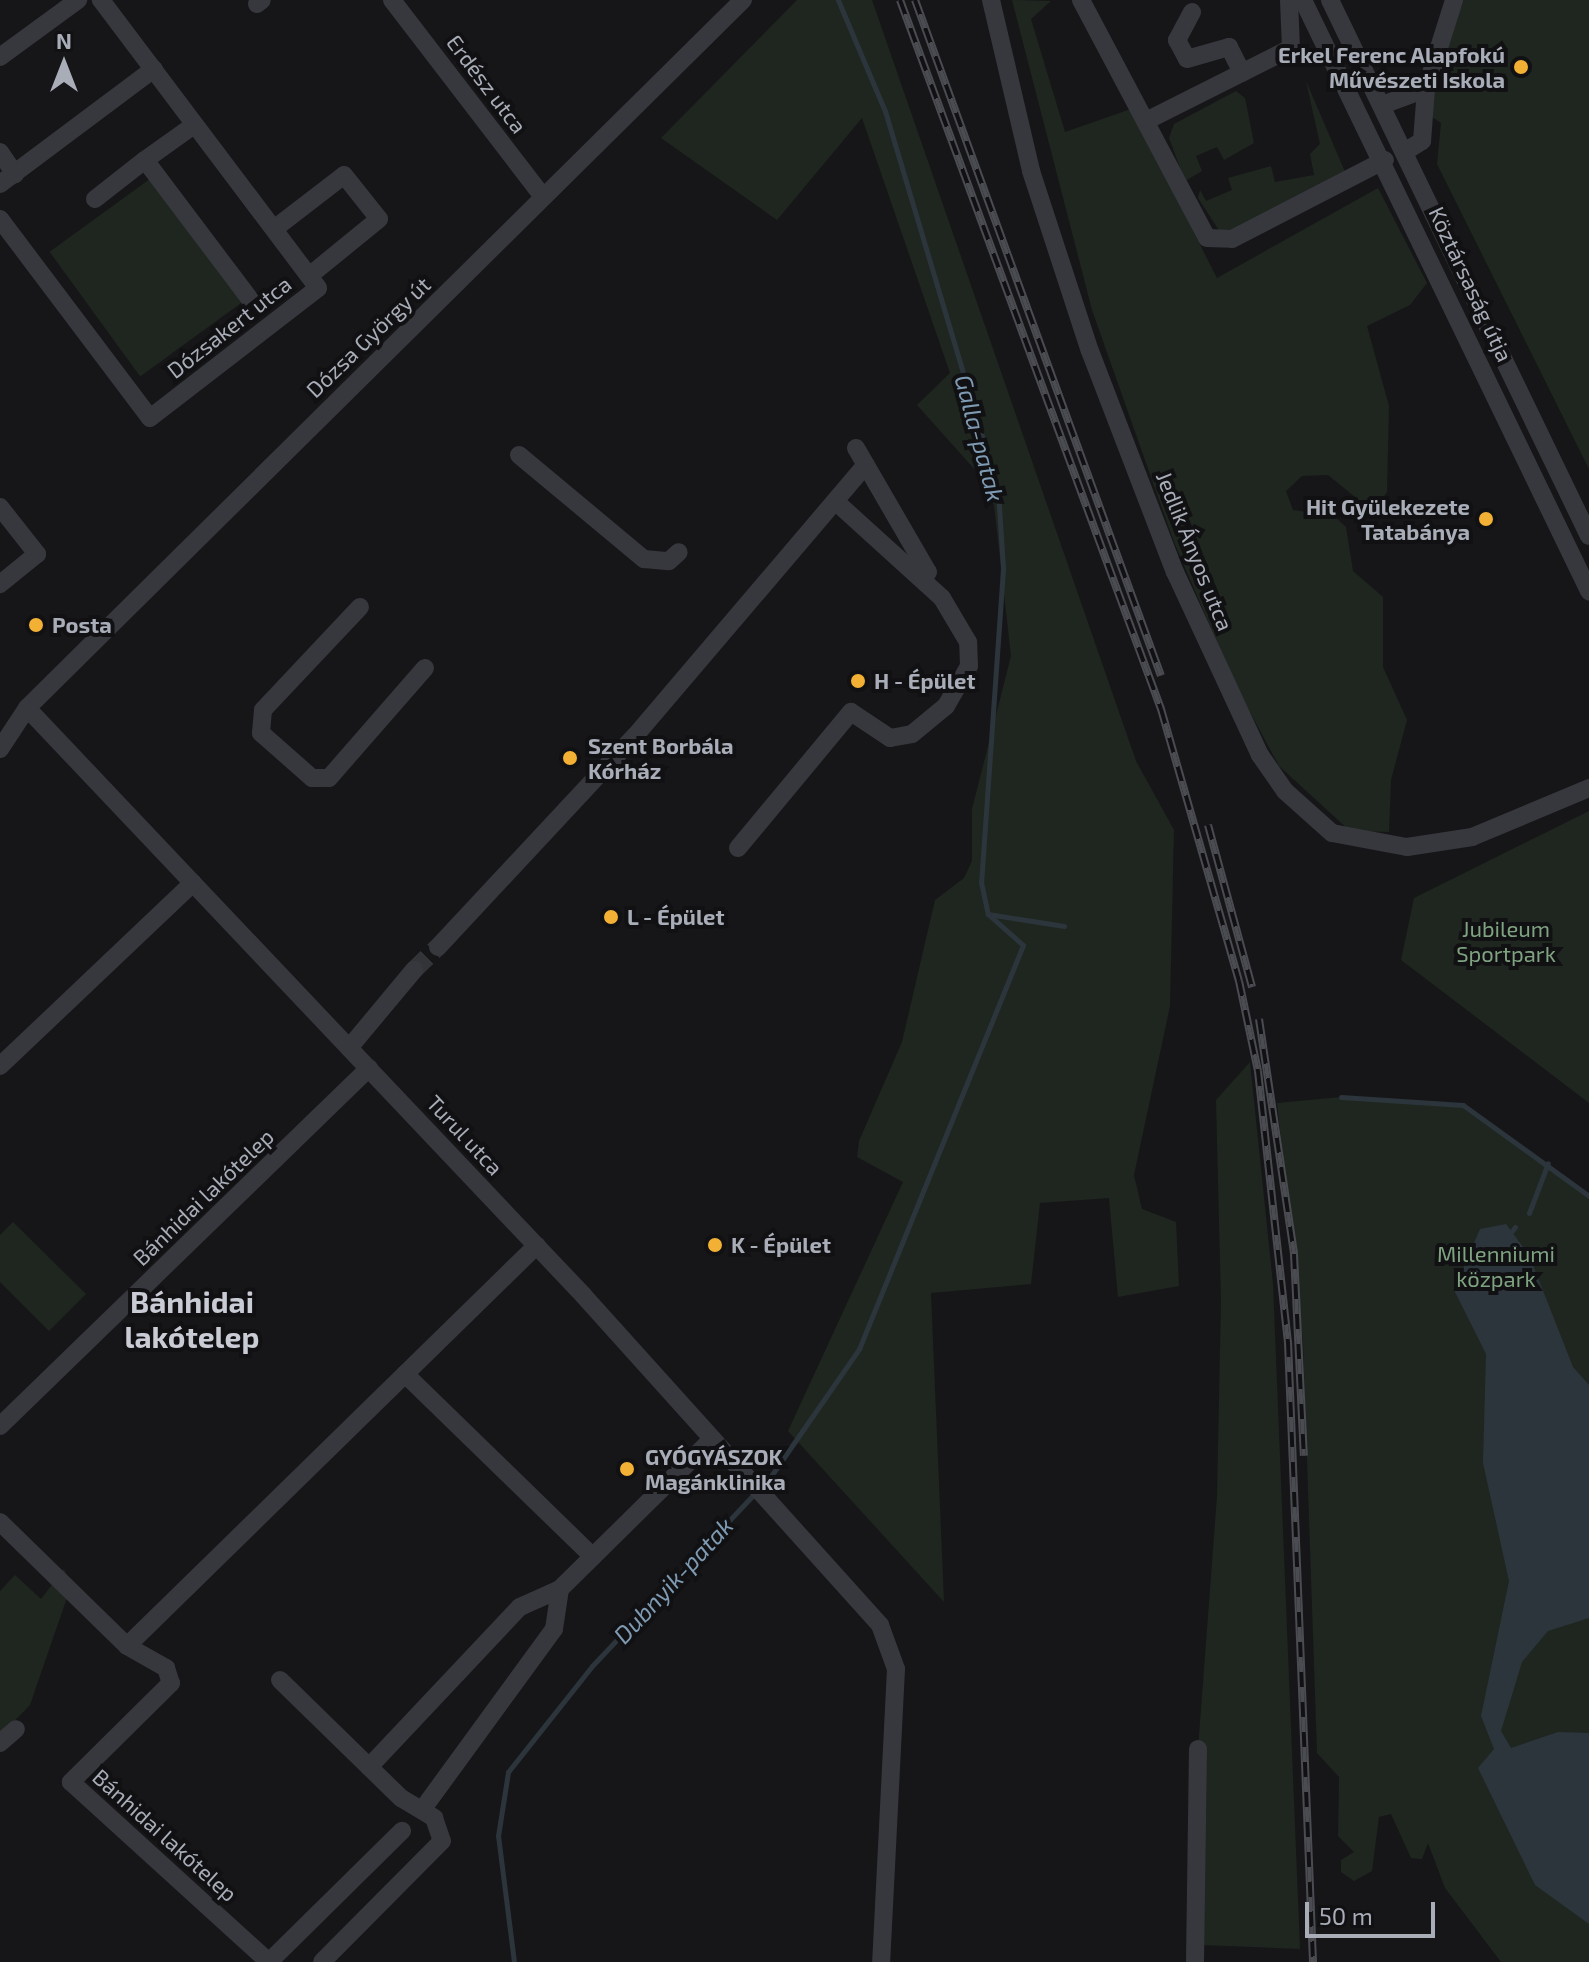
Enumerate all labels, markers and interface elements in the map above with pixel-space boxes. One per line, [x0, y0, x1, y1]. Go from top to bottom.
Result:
north arrow [24, 24, 104, 104]
text: N [56, 27, 72, 53]
street label: Erdész utca [441, 30, 533, 138]
place label: Erkel Ferenc Alapfokú Művészeti Iskola [1277, 41, 1505, 92]
marker: Erkel Ferenc Alapfokú Művészeti Iskola [1512, 58, 1530, 76]
street label: Köztársaság útja [1424, 202, 1518, 366]
street label: Dózsakert utca [162, 270, 296, 384]
street label: Dózsa György út [300, 271, 436, 403]
water label: Galla-patak [949, 371, 1011, 505]
street label: Jedlik Ányos utca [1151, 467, 1239, 635]
place label: Hit Gyülekezete Tatabánya [1306, 493, 1470, 544]
marker: Hit Gyülekezete Tatabánya [1477, 510, 1495, 528]
place label: Posta [52, 612, 112, 638]
marker: Posta [27, 616, 45, 634]
place label: H - Épület [874, 668, 975, 694]
marker: H - Épület [849, 672, 867, 690]
place label: Szent Borbála Kórház [588, 732, 734, 784]
marker: Szent Borbála Kórház [559, 747, 581, 769]
place label: L - Épület [627, 904, 725, 930]
marker: L - Épület [602, 908, 620, 926]
park label: Jubileum Sportpark [1456, 915, 1556, 966]
street label: Turul utca [421, 1089, 509, 1181]
street label: Bánhidai lakótelep [127, 1123, 279, 1271]
place label: K - Épület [731, 1232, 831, 1258]
marker: K - Épület [706, 1236, 724, 1254]
park label: Millenniumi közpark [1437, 1240, 1555, 1292]
district label: Bánhidai lakótelep [125, 1283, 259, 1354]
place label: GYÓGYÁSZOK Magánklinika [645, 1443, 786, 1494]
marker: GYÓGYÁSZOK Magánklinika [616, 1458, 638, 1480]
water label: Dubnyik-patak [607, 1511, 739, 1649]
street label: Bánhidai lakótelep [87, 1763, 243, 1907]
scale bar [1309, 1886, 1439, 1936]
text: 50 m [1319, 1901, 1373, 1930]

